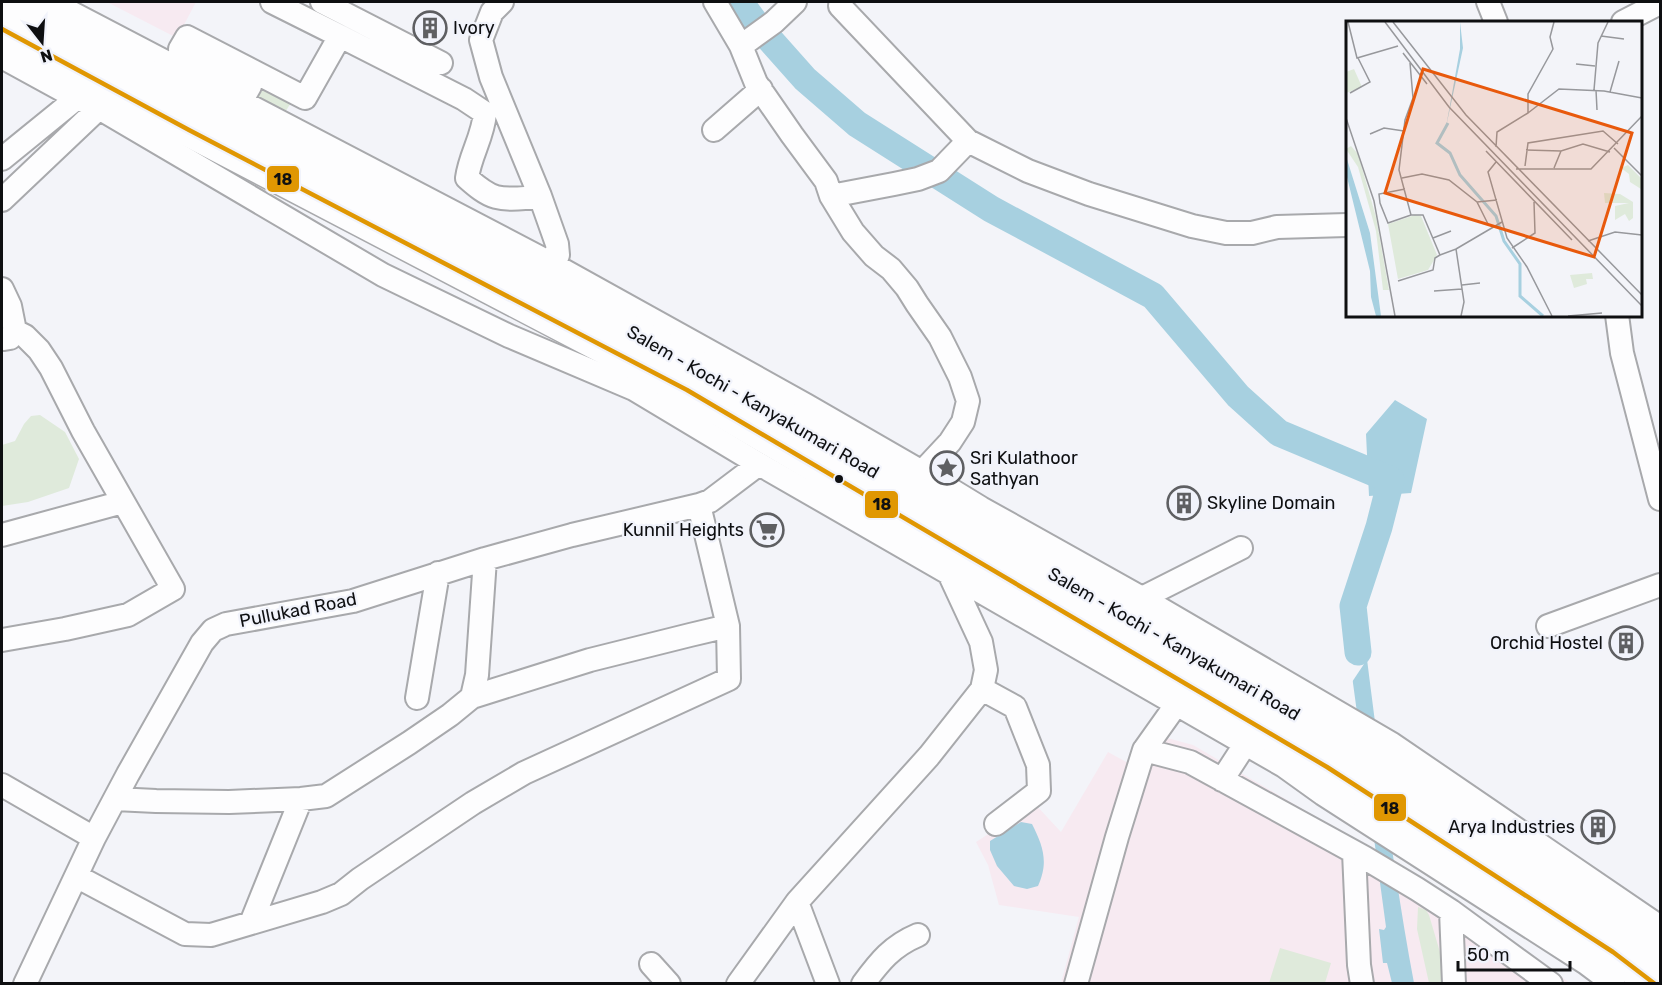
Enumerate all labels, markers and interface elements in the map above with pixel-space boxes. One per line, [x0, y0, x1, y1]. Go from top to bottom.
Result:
building icon: Ivory [412, 10, 448, 46]
north arrow [12, 12, 72, 72]
place label: Ivory [453, 17, 495, 39]
inset map [1346, 21, 1641, 316]
text: N [38, 45, 55, 67]
line badge: 18 [266, 165, 300, 193]
text: 18 [274, 170, 293, 189]
street label: Salem - Kochi - Kanyakumari Road [623, 321, 883, 483]
place label: Sri Kulathoor Sathyan [970, 447, 1078, 490]
place icon: Sri Kulathoor Sathyan [929, 450, 965, 486]
unlabelled marker [833, 473, 845, 485]
building icon: Skyline Domain [1166, 485, 1202, 521]
line badge: 18 [864, 490, 899, 519]
place label: Skyline Domain [1207, 492, 1335, 514]
text: 18 [873, 495, 892, 514]
supermarket icon: Kunnil Heights [749, 512, 785, 548]
place label: Kunnil Heights [623, 519, 744, 541]
street label: Salem - Kochi - Kanyakumari Road [1044, 563, 1304, 725]
street label: Pullukad Road [238, 588, 358, 632]
building icon: Orchid Hostel [1608, 625, 1644, 661]
place label: Orchid Hostel [1490, 632, 1603, 654]
line badge: 18 [1373, 793, 1407, 822]
text: 18 [1381, 799, 1400, 818]
building icon: Arya Industries [1580, 809, 1616, 845]
place label: Arya Industries [1448, 816, 1575, 838]
scale bar [1458, 934, 1570, 972]
text: 50 m [1467, 944, 1510, 966]

